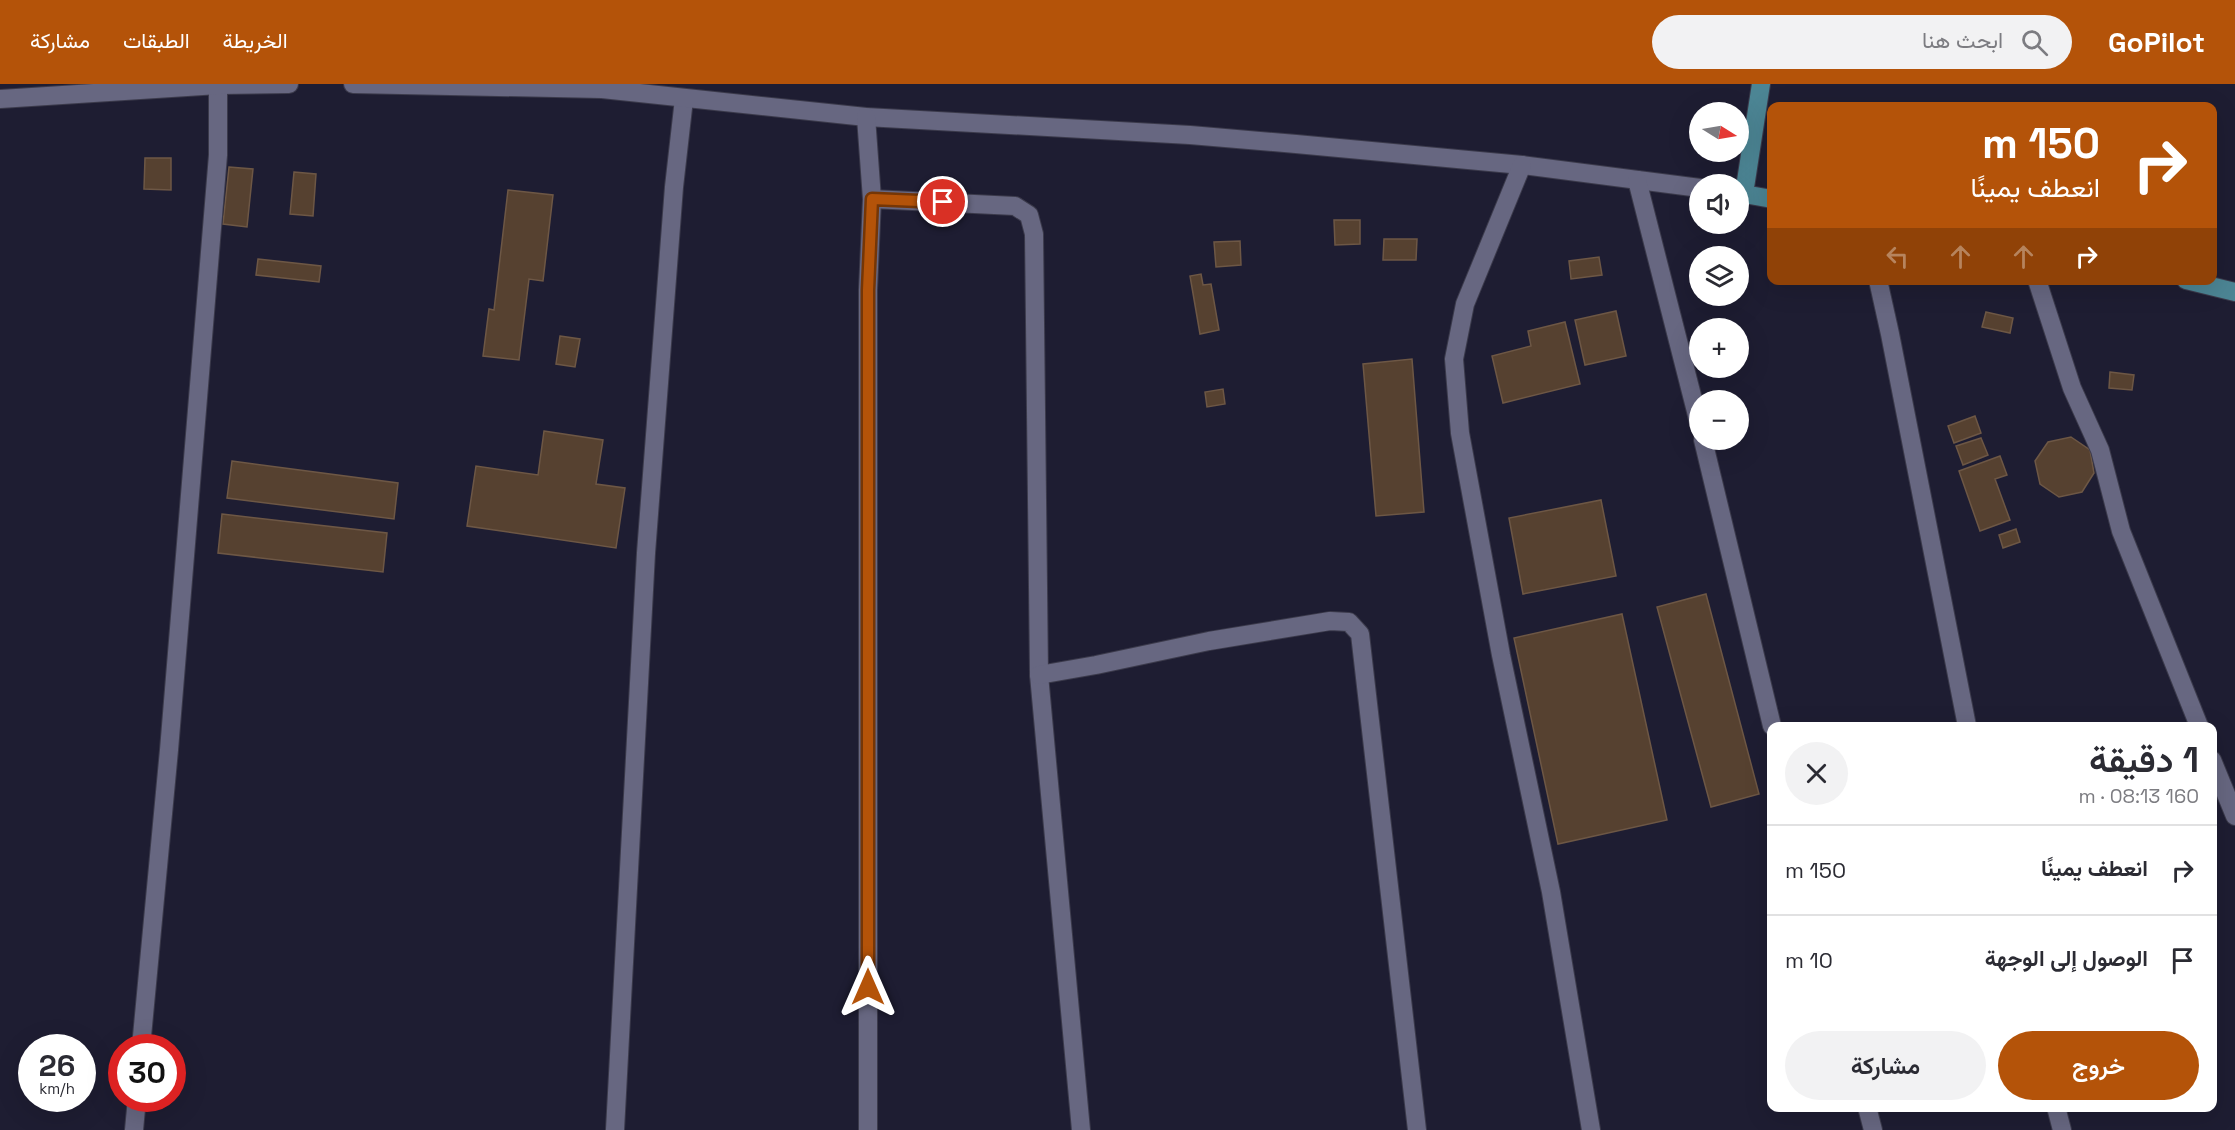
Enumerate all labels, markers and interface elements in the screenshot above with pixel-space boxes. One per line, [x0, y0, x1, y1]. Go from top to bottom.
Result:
search box [1652, 15, 2072, 69]
text: GoPilot [2108, 24, 2205, 60]
text: ابحث هنا [1922, 26, 2003, 54]
icon: search [2018, 26, 2051, 59]
text: مشاركة [30, 27, 90, 54]
text: الطبقات [123, 27, 190, 54]
text: الخريطة [223, 27, 288, 54]
north arrow [1689, 102, 1749, 162]
map controls [1689, 102, 1749, 450]
text: 150 m [1982, 117, 2100, 170]
icon: right [2121, 126, 2199, 204]
text: انعطف يمينًا [1970, 170, 2100, 205]
button: sound [1689, 174, 1749, 234]
pin [917, 176, 968, 227]
icon: arrive [926, 185, 959, 218]
icon: left [1881, 240, 1914, 273]
icon: ahead [1944, 240, 1977, 273]
icon: ahead [2007, 240, 2040, 273]
icon: right [2070, 240, 2103, 273]
button: layers [1689, 246, 1749, 306]
button: + [1689, 318, 1749, 378]
button: − [1689, 390, 1749, 450]
text: 1 دقيقة [2089, 737, 2199, 783]
button: close [1785, 742, 1848, 805]
text: 160 m · 08:13 [2078, 783, 2199, 809]
text: انعطف يمينًا [2041, 854, 2148, 882]
icon: right [2166, 854, 2199, 887]
text: 150 m [1785, 856, 1846, 884]
text: الوصول إلى الوجهة [1985, 944, 2148, 972]
icon: arrive [2166, 944, 2199, 977]
text: 10 m [1785, 946, 1833, 974]
position arrow [836, 955, 900, 1019]
button: مشاركة [1785, 1031, 1986, 1100]
button: خروج [1998, 1031, 2199, 1100]
speed limit sign: 30 [108, 1034, 186, 1112]
text: 26 [39, 1046, 75, 1085]
text: km/h [39, 1079, 75, 1098]

